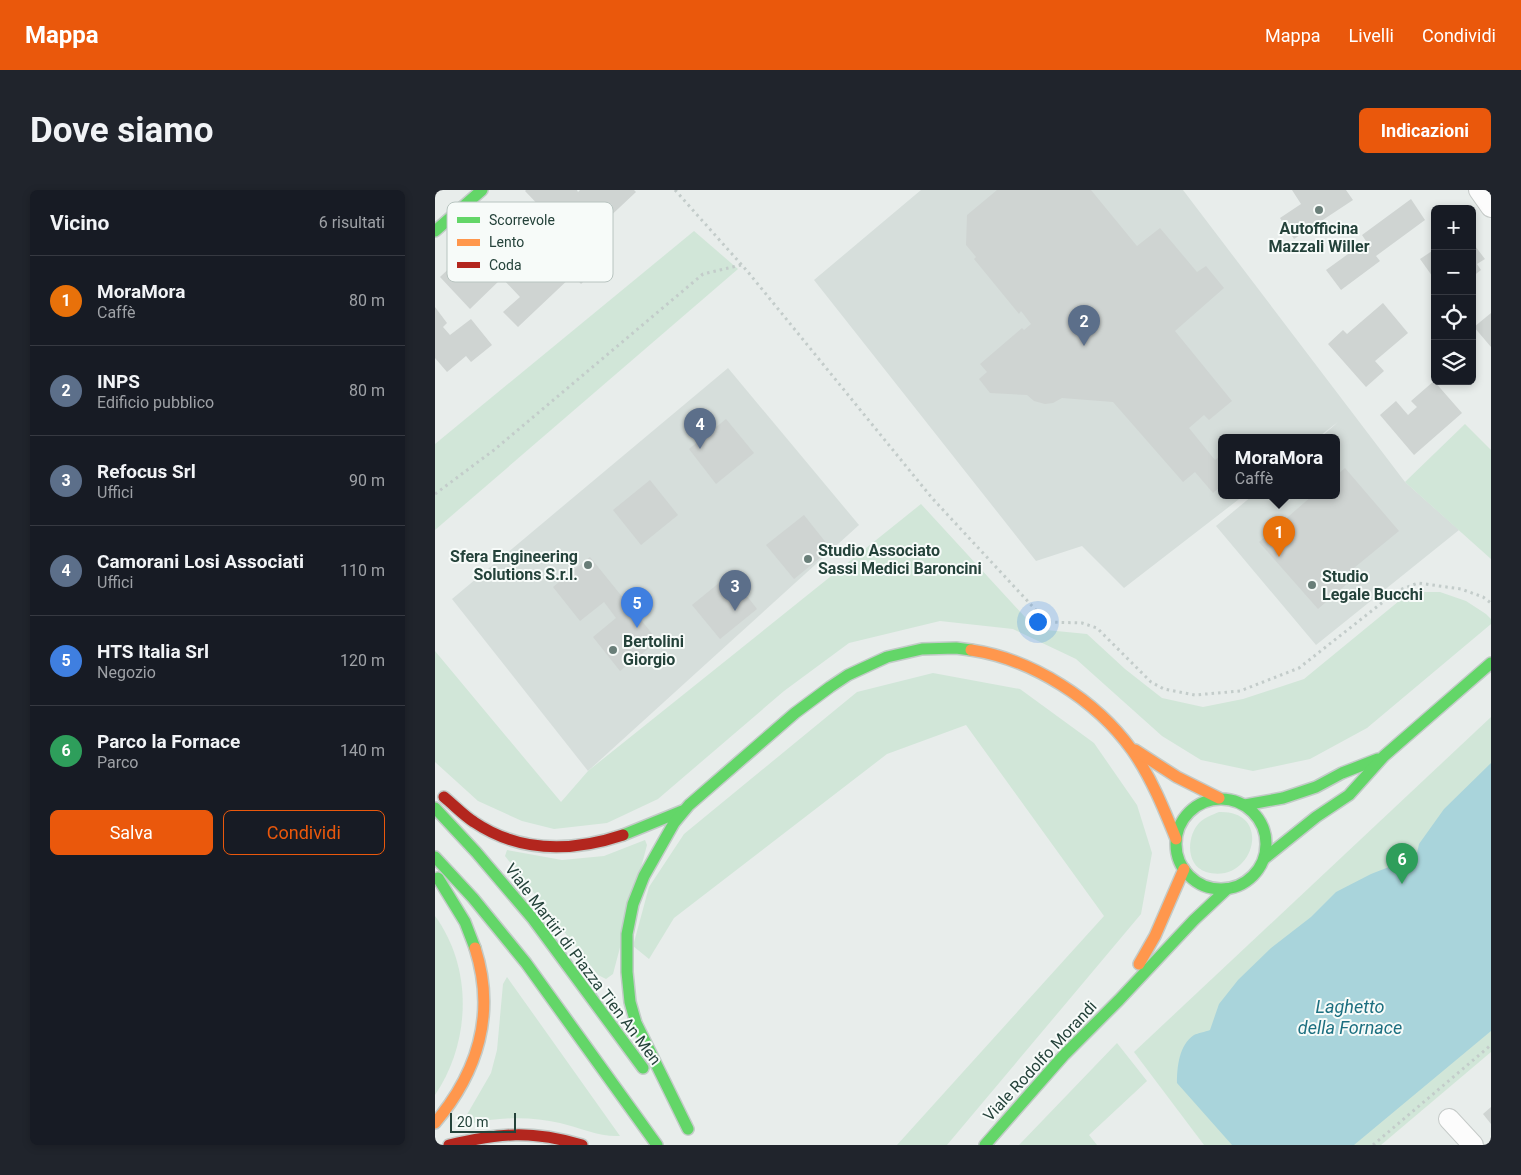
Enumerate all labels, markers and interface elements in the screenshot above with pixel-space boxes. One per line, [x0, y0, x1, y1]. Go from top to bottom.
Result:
text: Mappa [25, 21, 99, 49]
text: Mappa [1265, 25, 1321, 46]
text: Livelli [1349, 25, 1394, 46]
text: Condividi [1422, 25, 1496, 46]
button: Indicazioni [1359, 108, 1491, 153]
text: Dove siamo [30, 110, 213, 151]
legend [447, 202, 613, 282]
marker: Autofficina Mazzali Willer [1313, 204, 1325, 216]
map controls [1431, 205, 1476, 385]
button: + [1431, 205, 1476, 250]
text: Vicino [50, 211, 109, 235]
text: Scorrevole [489, 212, 555, 228]
text: 6 risultati [319, 213, 385, 232]
place label: Autofficina Mazzali Willer [1268, 219, 1370, 256]
text: Lento [489, 234, 524, 250]
button: − [1431, 250, 1476, 295]
text: Coda [489, 257, 522, 273]
text: MoraMora [97, 280, 185, 303]
text: 1 [61, 291, 71, 310]
text: 80 m [349, 291, 385, 310]
button: locate [1431, 295, 1476, 340]
text: Caffè [97, 303, 136, 322]
pin: 2 [1068, 305, 1100, 346]
button: layers [1431, 340, 1476, 385]
text: INPS [97, 370, 140, 393]
text: 2 [61, 381, 71, 400]
text: 80 m [349, 381, 385, 400]
text: Edificio pubblico [97, 393, 214, 412]
pin: 4 [684, 408, 716, 449]
popup [1218, 434, 1340, 499]
text: MoraMora [1235, 446, 1323, 469]
text: Refocus Srl [97, 460, 196, 483]
text: Caffè [1235, 469, 1273, 488]
text: 3 [61, 471, 71, 490]
text: 90 m [349, 471, 385, 490]
text: Uffici [97, 483, 133, 502]
pin: 1 [1263, 516, 1295, 557]
place label: Studio Associato Sassi Medici Baroncini [818, 541, 982, 578]
place label: Sfera Engineering Solutions S.r.l. [450, 547, 578, 584]
text: Camorani Losi Associati [97, 550, 304, 573]
marker: Studio Associato Sassi Medici Baroncini [802, 553, 814, 565]
marker: Sfera Engineering Solutions S.r.l. [582, 559, 594, 571]
text: 4 [61, 561, 71, 580]
text: 110 m [340, 561, 385, 580]
place label: Studio Legale Bucchi [1322, 567, 1423, 604]
pin: 3 [719, 570, 751, 611]
text: Uffici [97, 573, 133, 592]
marker: Studio Legale Bucchi [1306, 579, 1318, 591]
pin: 5 [621, 587, 653, 628]
your location [1025, 609, 1051, 635]
place label: Bertolini Giorgio [623, 632, 684, 669]
text: HTS Italia Srl [97, 640, 209, 663]
marker: Bertolini Giorgio [607, 644, 619, 656]
text: 5 [61, 651, 71, 670]
text: 120 m [340, 651, 385, 670]
text: Negozio [97, 663, 156, 682]
text: Parco la Fornace [97, 730, 240, 753]
text: 6 [61, 741, 71, 760]
text: 140 m [340, 741, 385, 760]
text: Parco [97, 753, 138, 772]
button: Salva [50, 810, 213, 855]
button: Condividi [223, 810, 385, 855]
pin: 6 [1386, 843, 1418, 884]
street label: Viale Martiri di Piazza Tien An Men [501, 860, 665, 1068]
water label: Laghetto della Fornace [1298, 996, 1402, 1038]
street label: Viale Rodolfo Morandi [979, 997, 1101, 1125]
scale bar [450, 1110, 516, 1133]
text: 20 m [457, 1114, 489, 1130]

